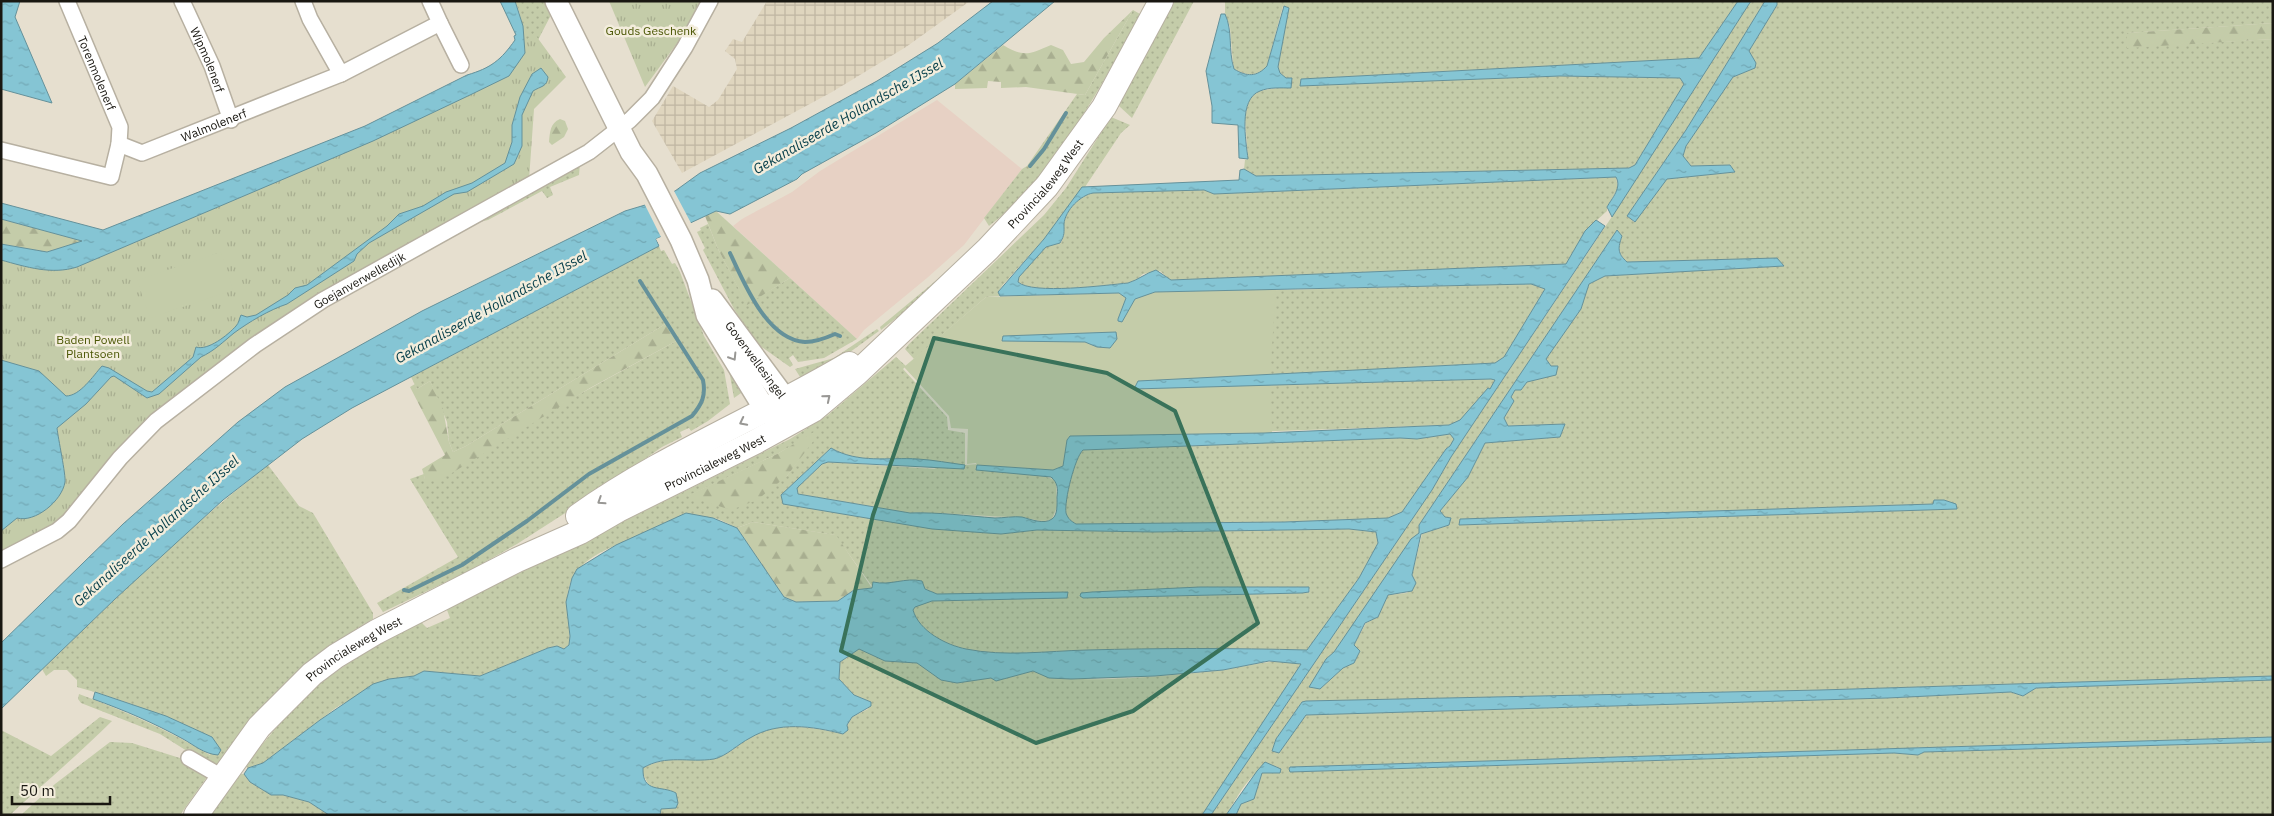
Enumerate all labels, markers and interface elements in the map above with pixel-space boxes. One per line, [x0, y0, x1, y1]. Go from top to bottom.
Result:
park label: Gouds Geschenk [606, 23, 697, 38]
street label: Wipmolenerf [187, 24, 228, 94]
street label: Torenmolenerf [75, 33, 120, 113]
water label: Gekanaliseerde Hollandsche IJssel [750, 54, 946, 178]
street label: Walmolenerf [179, 105, 249, 144]
street label: Provincialeweg West [1004, 136, 1086, 231]
water label: Gekanaliseerde Hollandsche IJssel [392, 247, 590, 367]
street label: Goejanverwelledijk [310, 248, 408, 312]
street label: Goverwellesingel [722, 318, 790, 401]
park label: Baden Powell Plantsoen [56, 332, 130, 361]
one-way arrow [726, 351, 736, 360]
one-way arrow [821, 395, 830, 404]
one-way arrow [739, 416, 748, 426]
street label: Provincialeweg West [662, 430, 768, 493]
water label: Gekanaliseerde Hollandsche IJssel [70, 452, 243, 610]
one-way arrow [597, 495, 606, 504]
street label: Provincialeweg West [302, 613, 404, 684]
scale bar [12, 774, 110, 806]
text: 50 m [20, 781, 55, 800]

